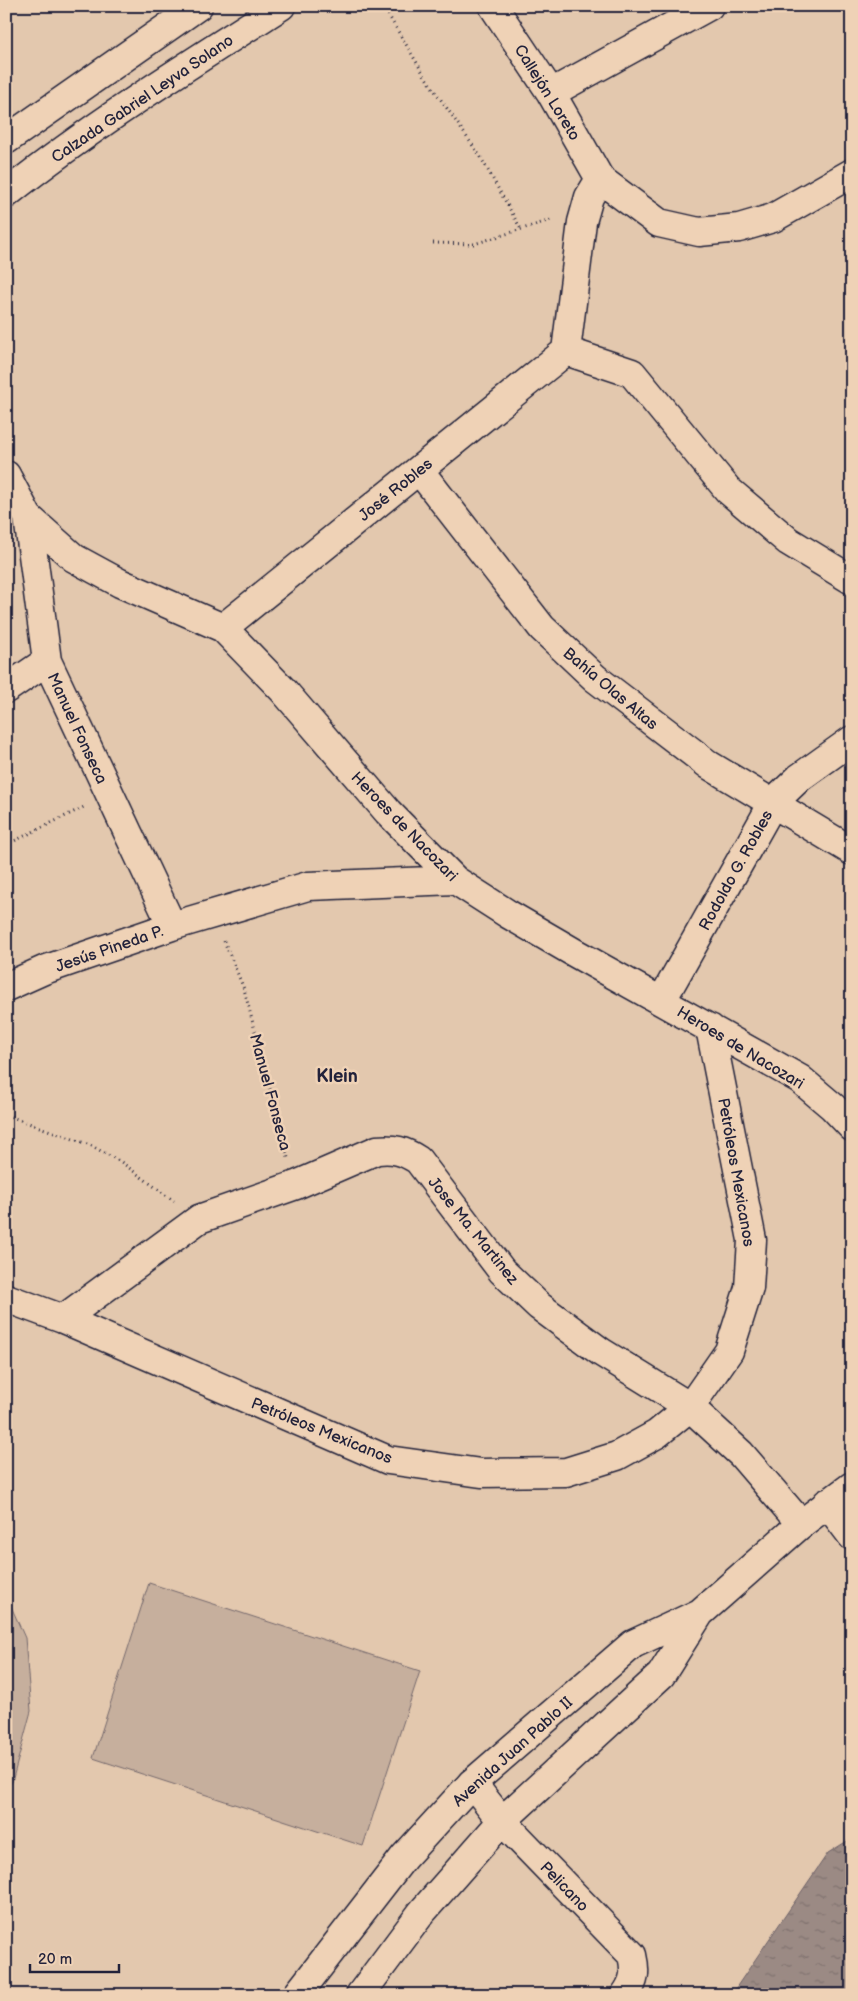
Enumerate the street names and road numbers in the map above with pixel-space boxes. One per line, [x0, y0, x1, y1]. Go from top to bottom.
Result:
street label: Calzada Gabriel Leyva Solano [48, 31, 237, 167]
street label: Callejón Loreto [510, 41, 584, 144]
street label: José Robles [355, 455, 437, 526]
street label: Bahía Olas Altas [559, 644, 661, 734]
street label: Manuel Fonseca [43, 670, 111, 787]
street label: Heroes de Nacozari [347, 768, 461, 886]
street label: Rodoldo G. Robles [695, 807, 777, 934]
street label: Jesús Pineda P. [53, 922, 166, 977]
street label: Heroes de Nacozari [673, 1003, 807, 1094]
street label: Manuel Fonseca [245, 1032, 294, 1153]
street label: Petróleos Mexicanos [713, 1096, 758, 1248]
street label: Jose Ma. Martinez [424, 1173, 522, 1289]
street label: Petróleos Mexicanos [248, 1394, 395, 1468]
street label: Avenida Juan Pablo II [449, 1693, 577, 1811]
street label: Pelicano [536, 1858, 592, 1916]

